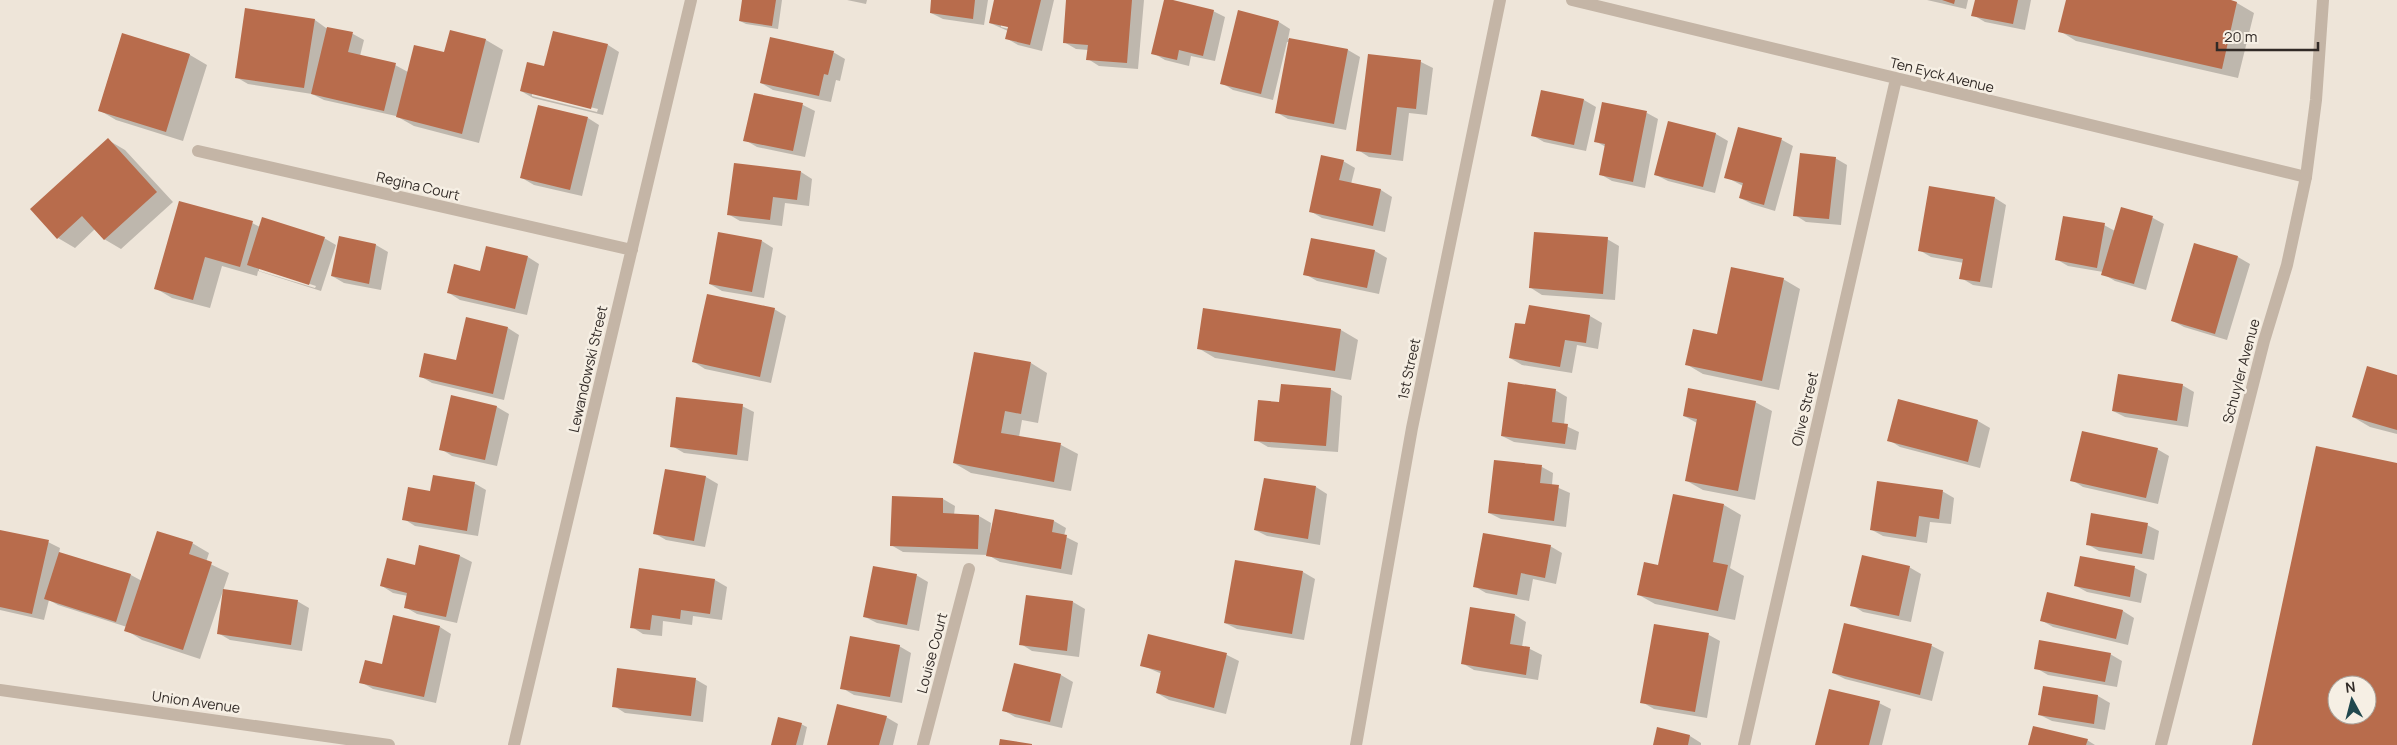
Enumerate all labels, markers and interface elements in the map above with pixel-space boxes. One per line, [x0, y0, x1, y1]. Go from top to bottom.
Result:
scale bar [2217, 20, 2318, 52]
text: 20 m [2224, 26, 2257, 47]
street label: Ten Eyck Avenue [1888, 52, 1996, 97]
street label: Regina Court [375, 167, 462, 204]
street label: Lewandowski Street [564, 303, 611, 434]
street label: Schuyler Avenue [2217, 316, 2264, 425]
street label: 1st Street [1393, 336, 1424, 401]
street label: Olive Street [1787, 370, 1822, 448]
street label: Louise Court [912, 610, 951, 695]
north arrow [2327, 675, 2377, 725]
text: N [2344, 677, 2357, 697]
street label: Union Avenue [151, 686, 241, 717]

